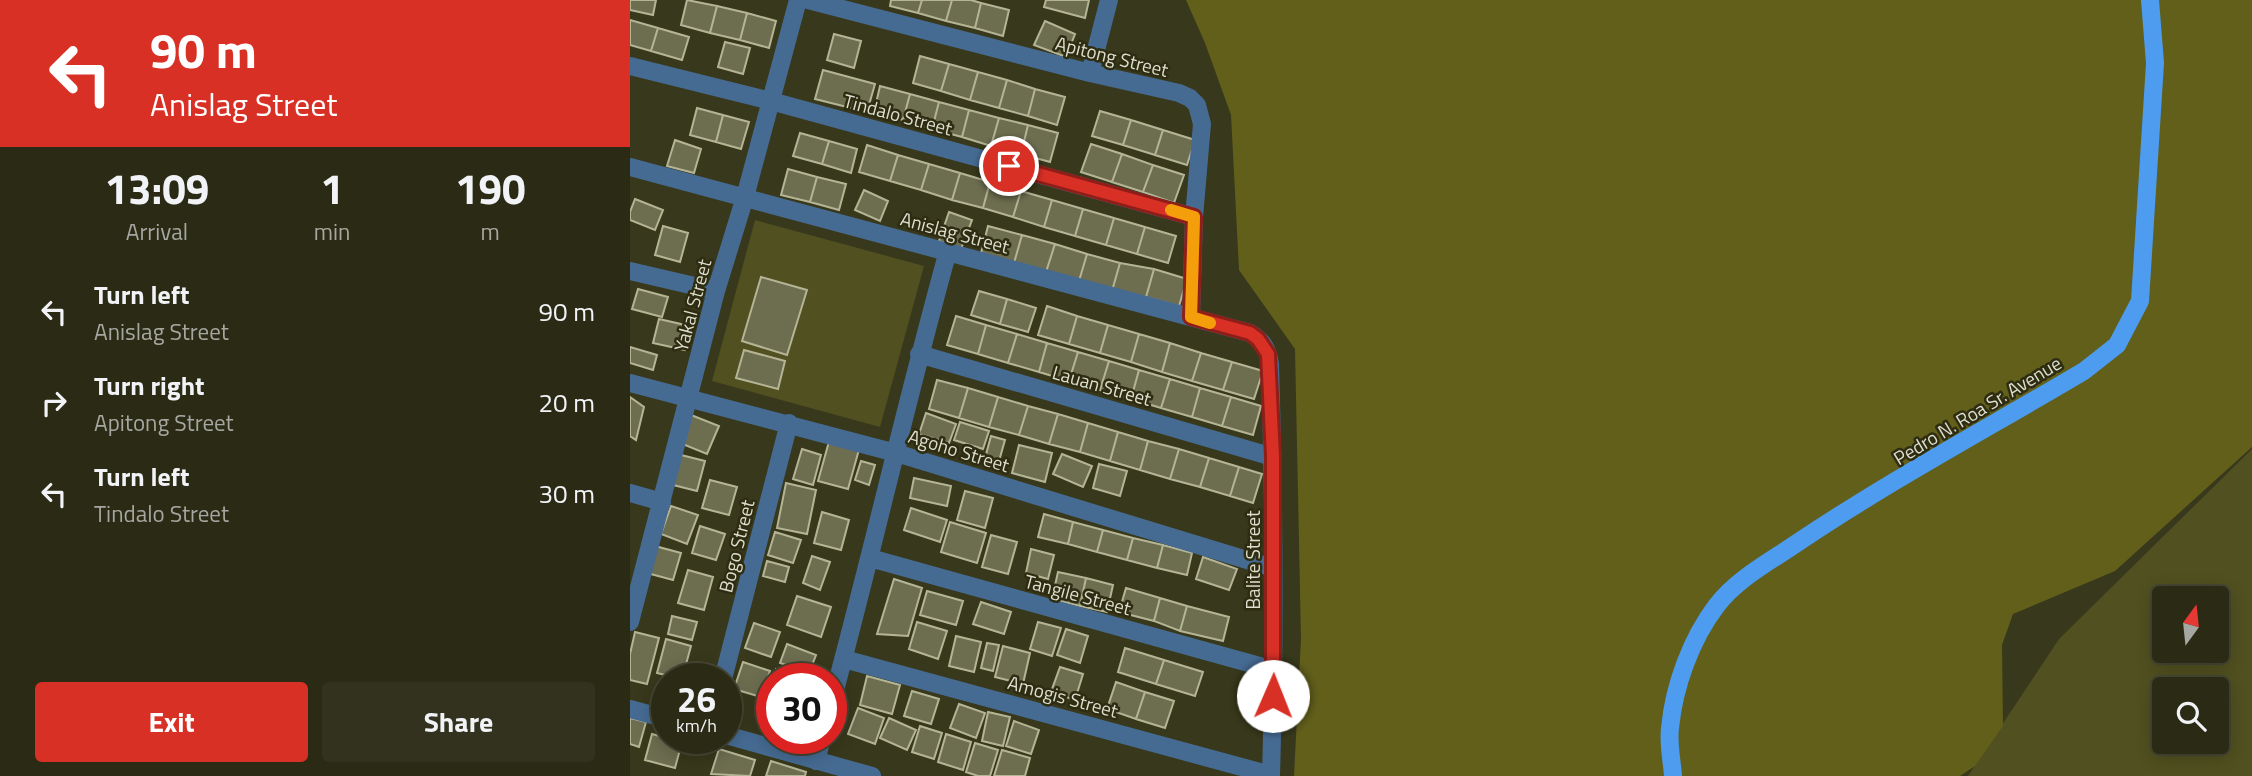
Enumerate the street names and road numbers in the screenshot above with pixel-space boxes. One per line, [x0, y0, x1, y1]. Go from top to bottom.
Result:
street label: Apitong Street [1053, 28, 1172, 84]
street label: Tindalo Street [840, 86, 956, 143]
street label: Anislag Street [897, 204, 1013, 261]
street label: Yakal Street [666, 255, 718, 354]
street label: Pedro N. Roa Sr. Avenue [1888, 348, 2066, 472]
street label: Lauan Street [1049, 357, 1155, 413]
street label: Agoho Street [905, 421, 1013, 479]
street label: Bogo Street [710, 496, 762, 595]
street label: Balite Street [1238, 510, 1267, 610]
street label: Tangile Street [1022, 566, 1135, 622]
street label: Amogis Street [1005, 667, 1122, 725]

